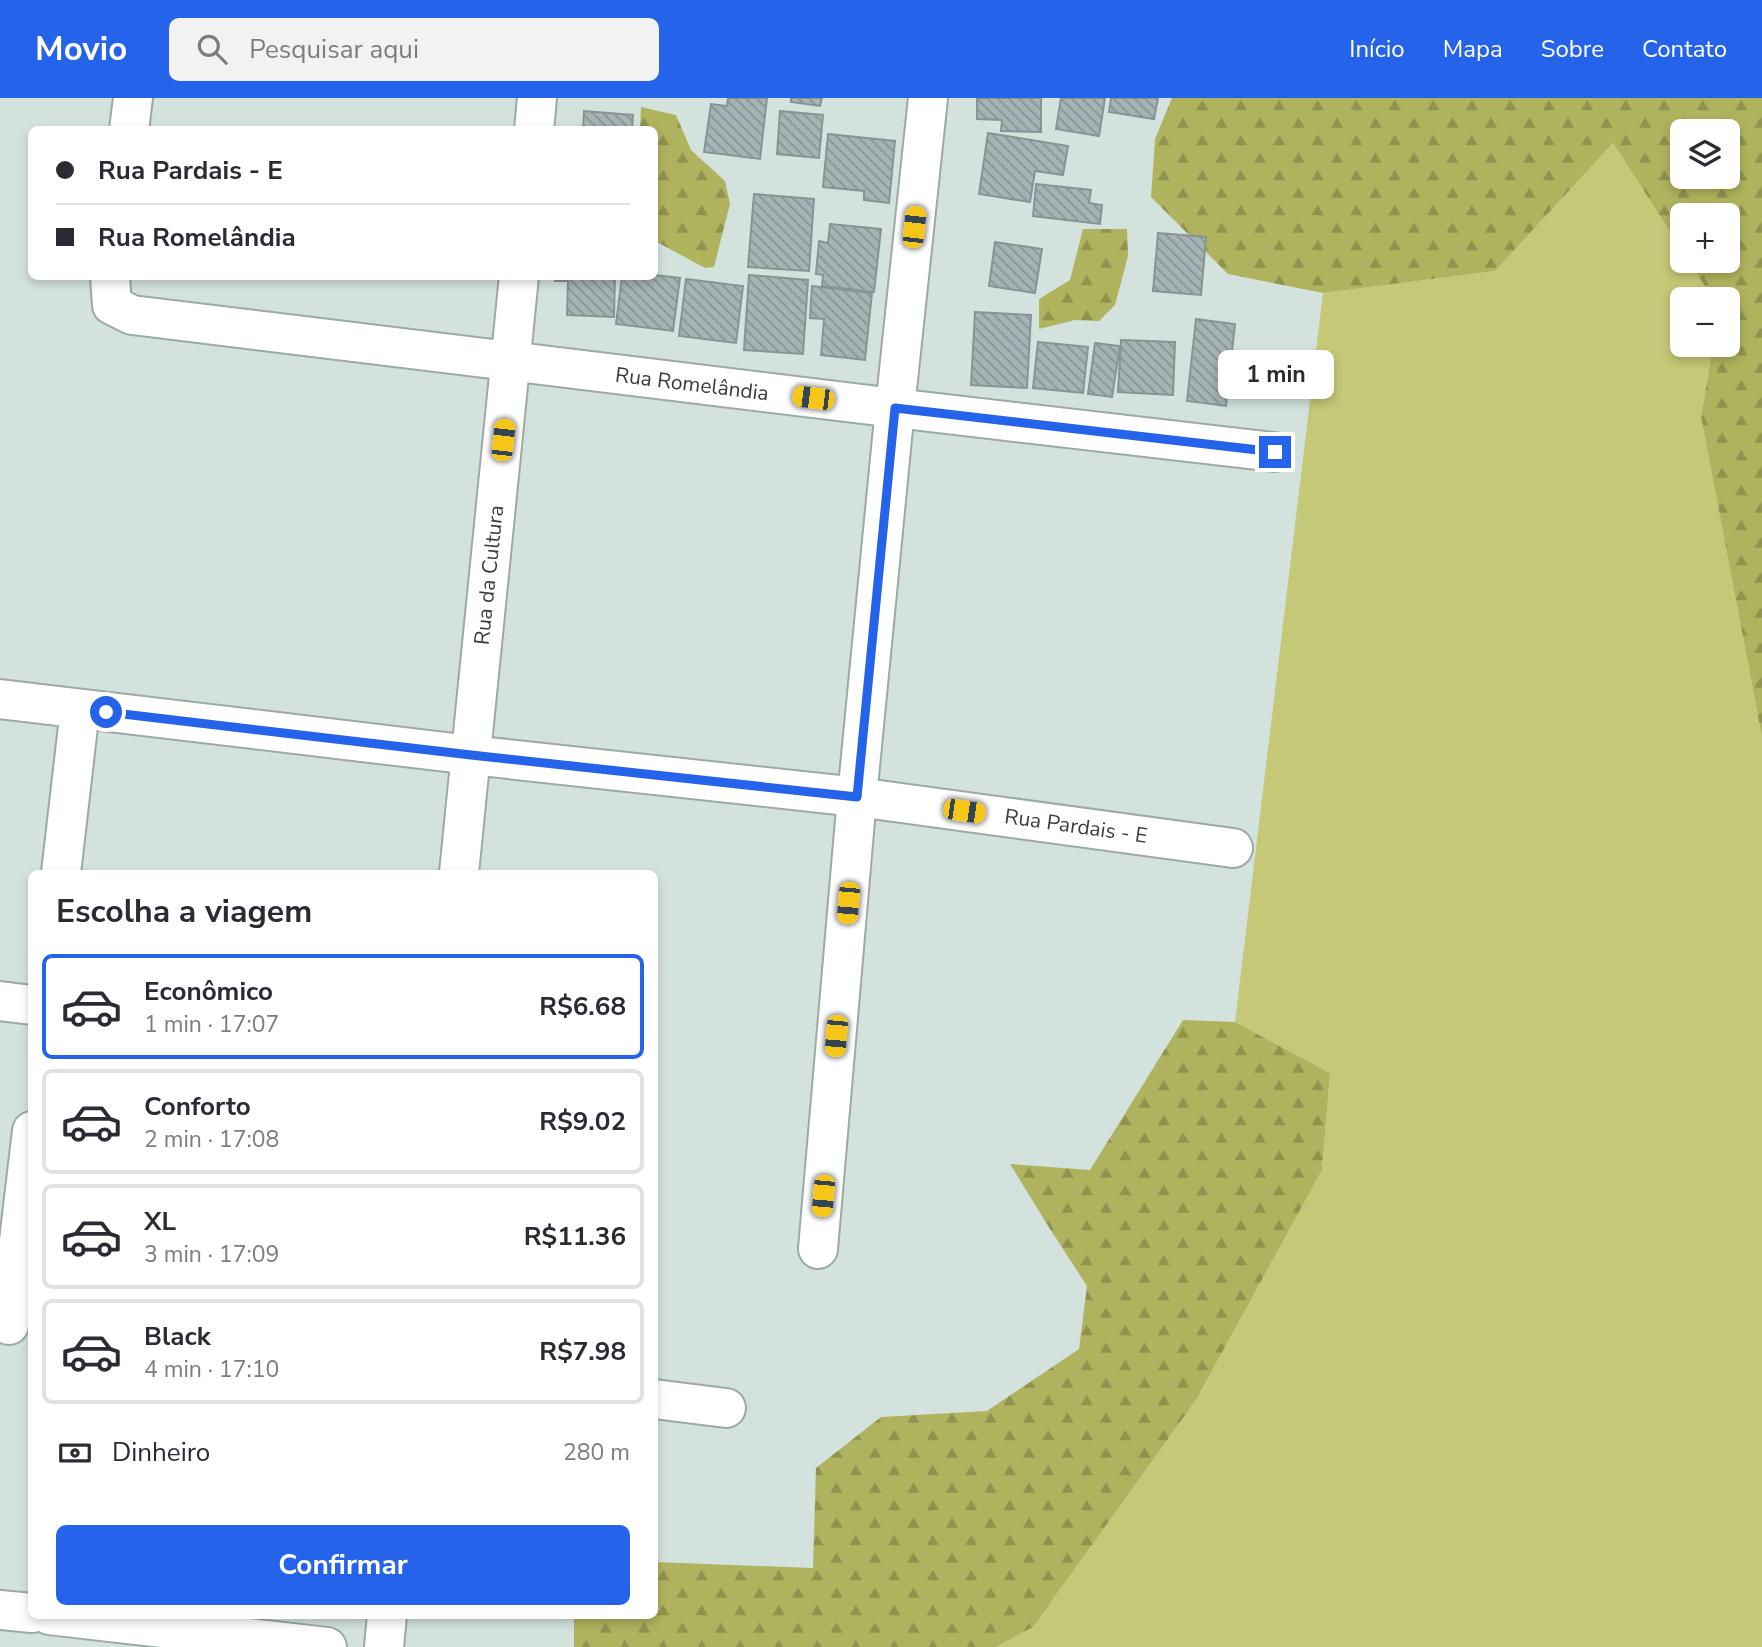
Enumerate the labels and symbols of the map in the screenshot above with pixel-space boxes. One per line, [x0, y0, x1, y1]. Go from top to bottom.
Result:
car [902, 205, 927, 249]
callout: 1 min [1217, 350, 1333, 400]
street label: Rua Romelândia [614, 361, 770, 407]
car [791, 385, 836, 411]
car [491, 418, 516, 462]
route end [1259, 436, 1291, 468]
street label: Rua da Cultura [468, 504, 510, 646]
route start [90, 696, 122, 728]
car [942, 798, 987, 824]
street label: Rua Pardais - E [1003, 802, 1149, 850]
car [836, 881, 861, 925]
car [824, 1014, 849, 1058]
car [811, 1174, 836, 1218]

